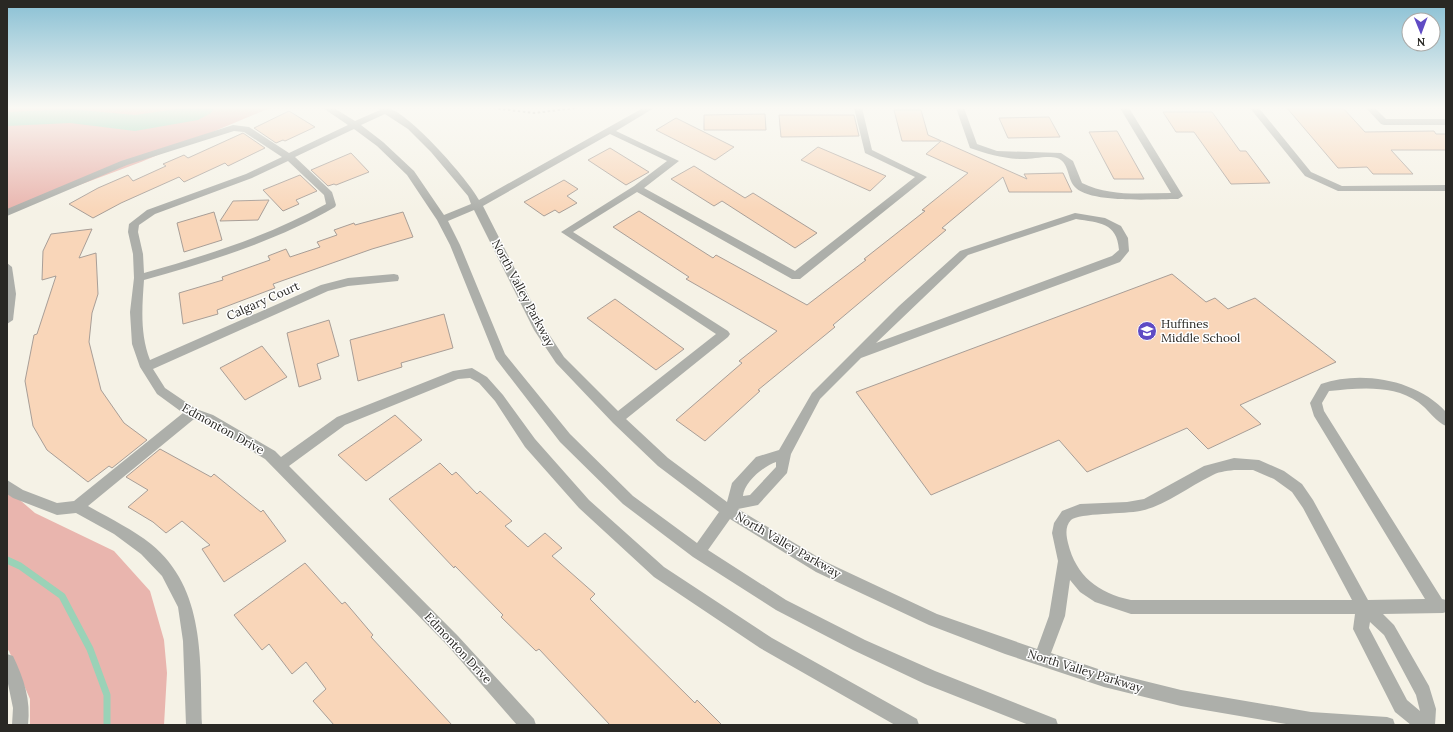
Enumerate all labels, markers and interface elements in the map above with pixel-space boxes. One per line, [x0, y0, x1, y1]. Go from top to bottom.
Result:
north arrow [1401, 12, 1441, 52]
text: N [1416, 35, 1426, 49]
street label: North Valley Parkway [489, 237, 558, 350]
street label: Calgary Court [224, 278, 302, 323]
place label: Huffines Middle School [1161, 316, 1240, 345]
school or university icon: Huffines Middle School [1136, 320, 1158, 342]
street label: Edmonton Drive [180, 400, 267, 458]
street label: North Valley Parkway [733, 508, 844, 581]
street label: Edmonton Drive [422, 609, 495, 687]
street label: North Valley Parkway [1026, 646, 1145, 695]

